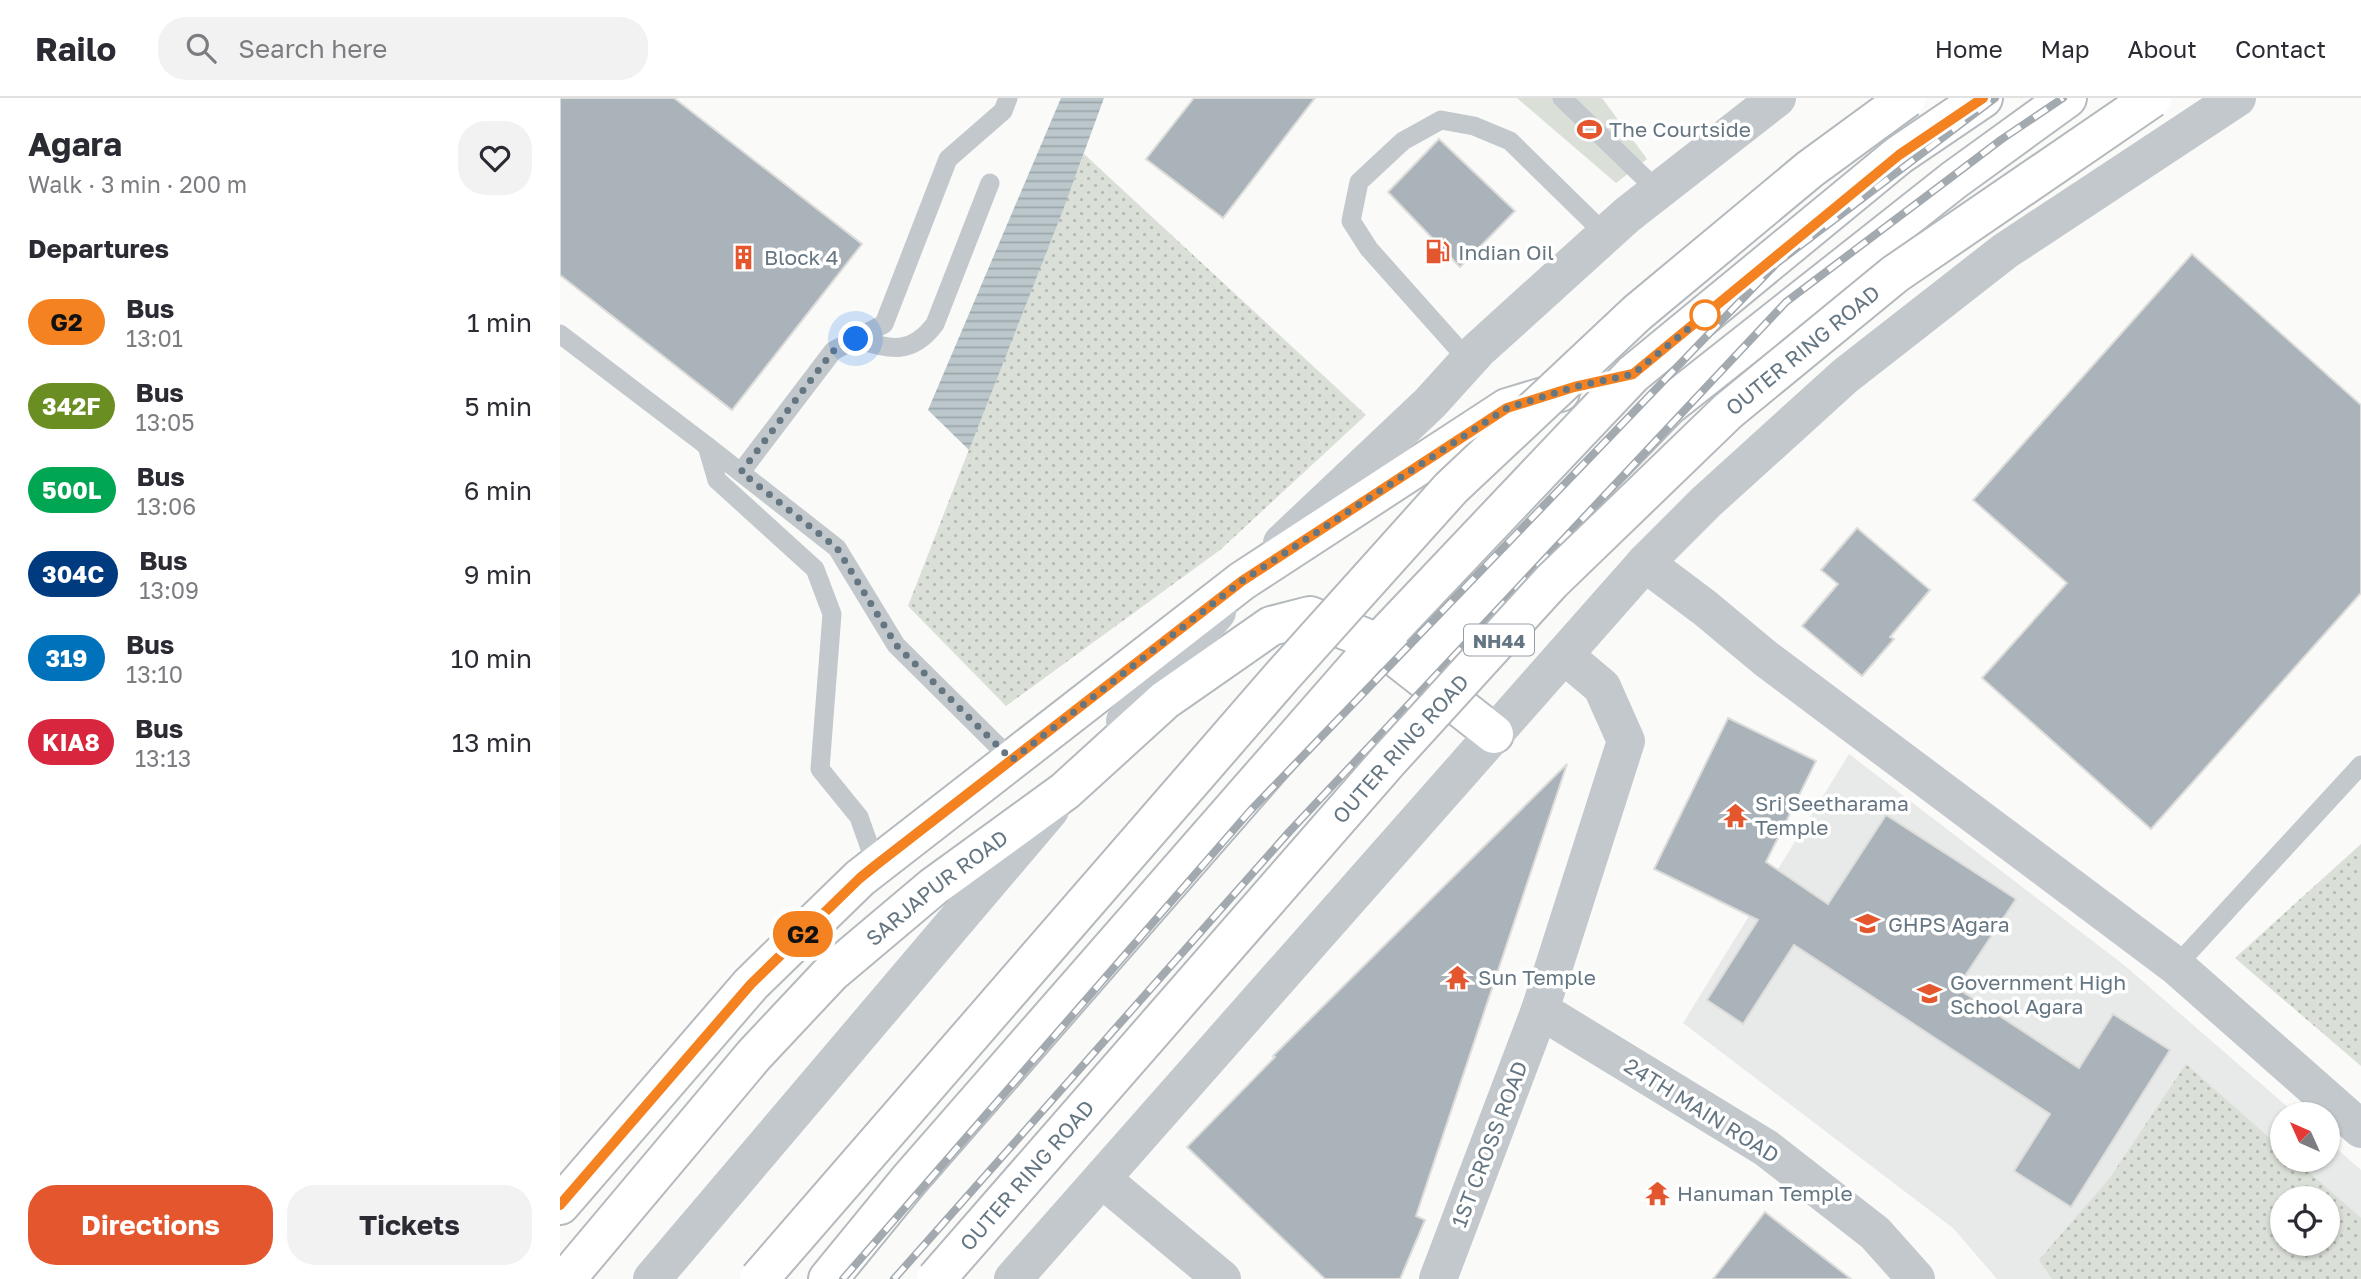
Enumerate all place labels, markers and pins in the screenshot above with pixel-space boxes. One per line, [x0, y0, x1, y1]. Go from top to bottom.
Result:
sports icon: The Courtside [1575, 115, 1603, 143]
place label: The Courtside [1609, 116, 1751, 142]
fuel station icon: Indian Oil [1424, 238, 1452, 266]
place label: Indian Oil [1458, 239, 1554, 265]
building icon: Block 4 [730, 243, 758, 271]
place label: Block 4 [764, 244, 839, 270]
unlabelled marker [1690, 300, 1720, 330]
place label: Sri Seetharama Temple [1755, 790, 1909, 840]
temple icon: Sri Seetharama Temple [1721, 801, 1749, 829]
school or university icon: GHPS Agara [1854, 910, 1882, 938]
place label: GHPS Agara [1888, 911, 2010, 937]
temple icon: Sun Temple [1444, 963, 1472, 991]
place label: Sun Temple [1478, 964, 1596, 990]
place label: Government High School Agara [1950, 969, 2126, 1019]
school or university icon: Government High School Agara [1916, 980, 1944, 1008]
temple icon: Hanuman Temple [1643, 1179, 1671, 1207]
place label: Hanuman Temple [1677, 1180, 1853, 1206]

